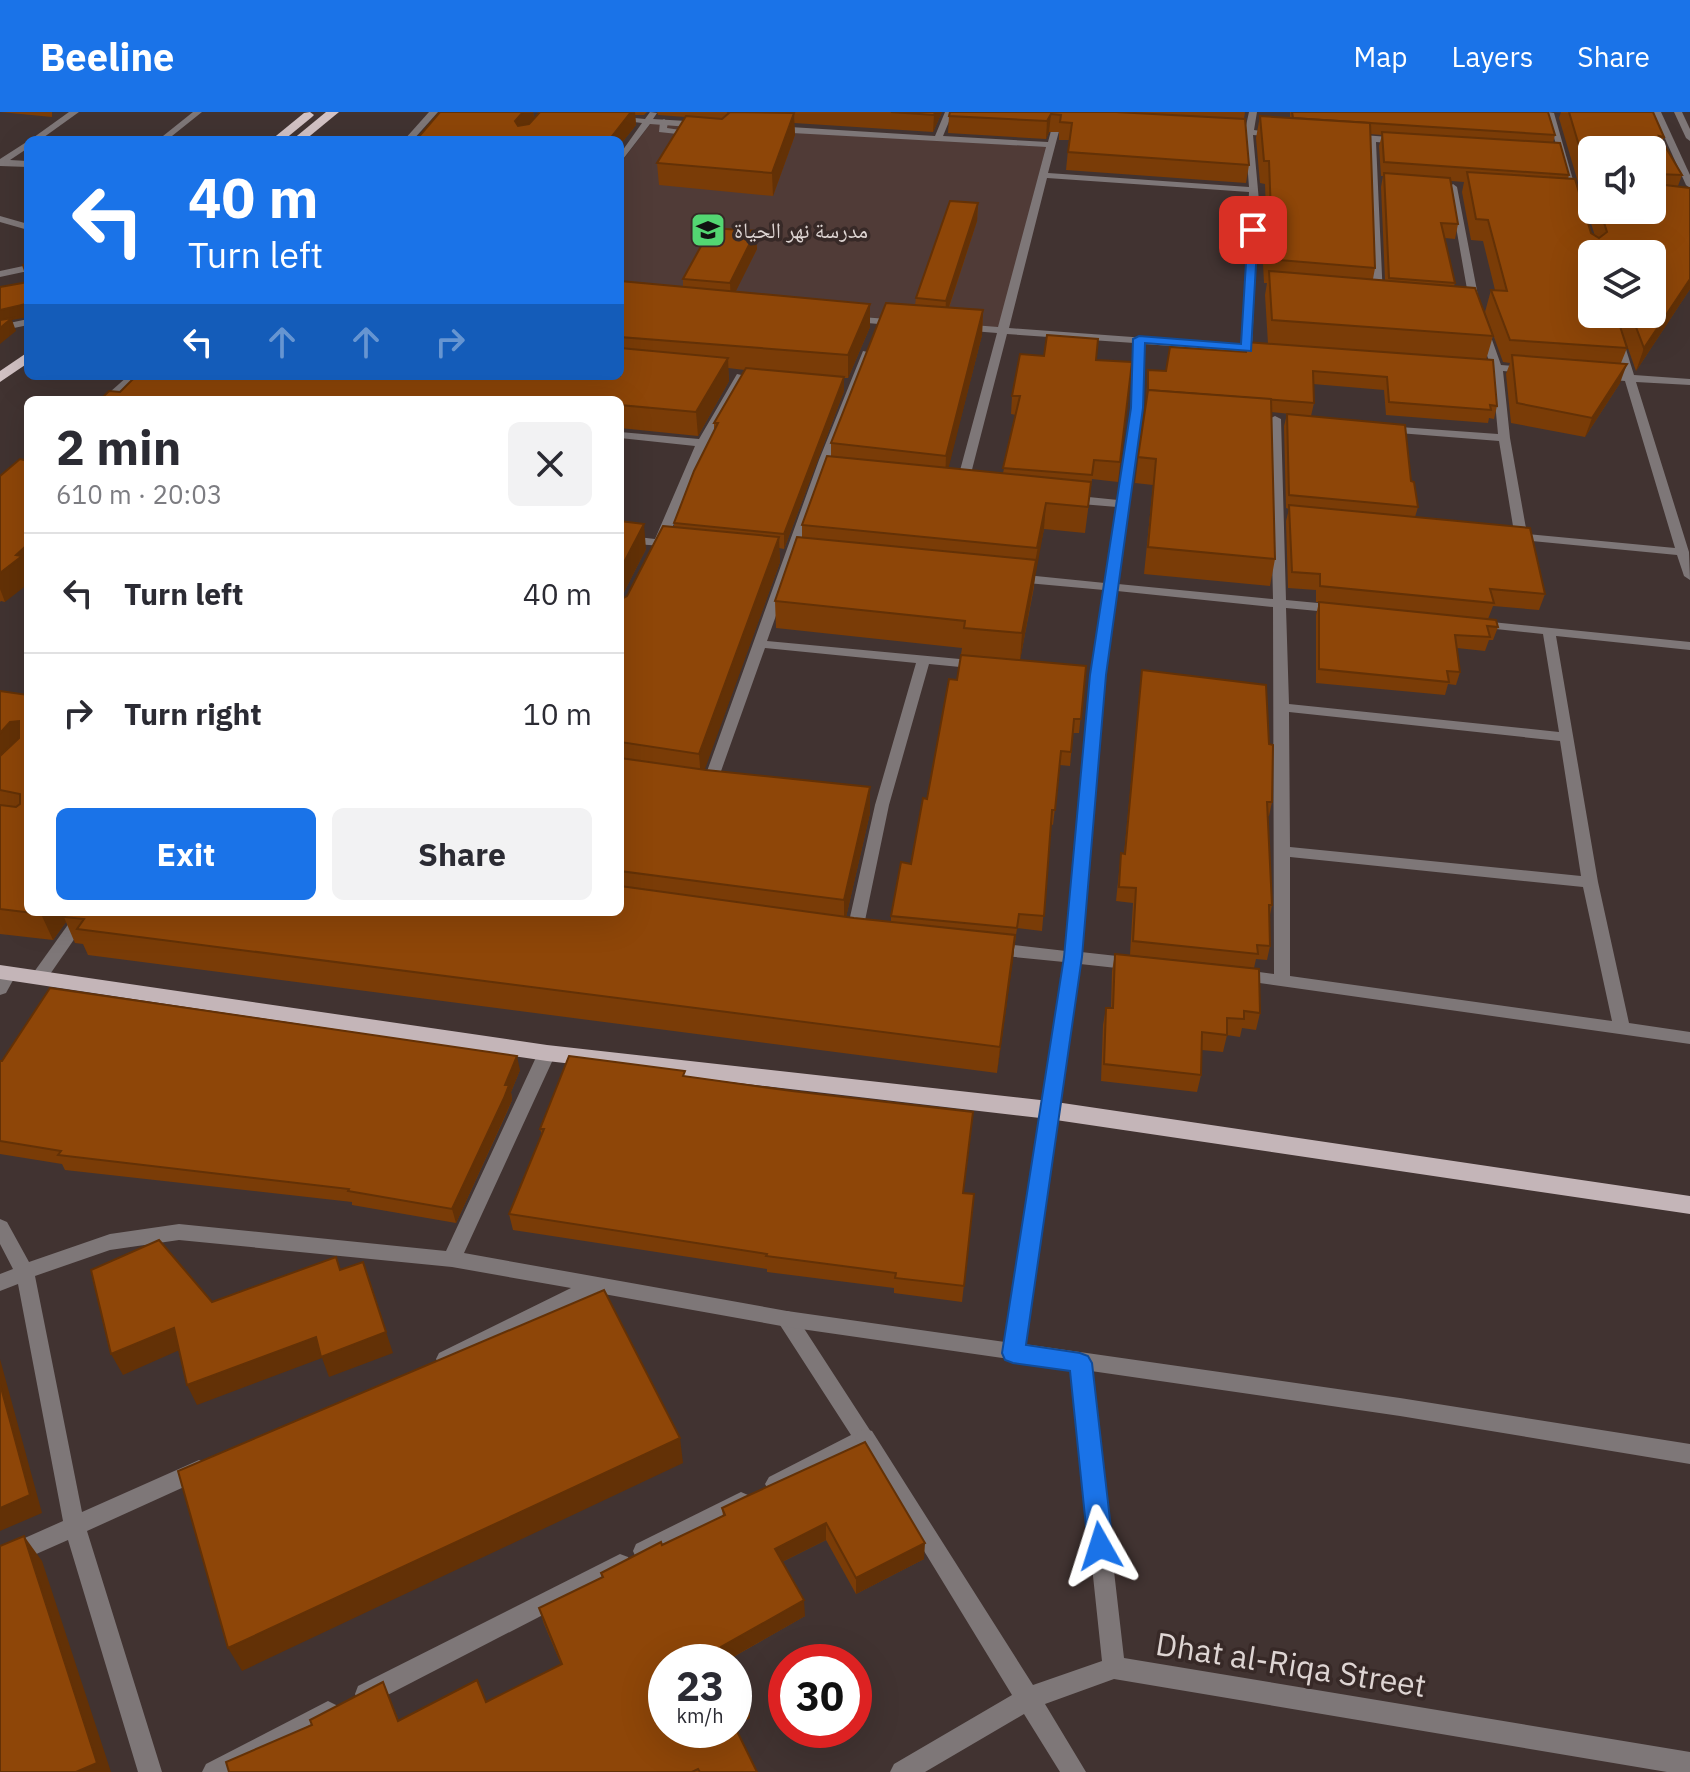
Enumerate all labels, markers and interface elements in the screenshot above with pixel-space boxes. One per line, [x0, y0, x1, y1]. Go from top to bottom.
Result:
text: Beeline [40, 32, 174, 81]
text: Map [1353, 38, 1407, 75]
text: Layers [1451, 38, 1533, 75]
text: Share [1577, 38, 1650, 75]
map controls [1578, 136, 1666, 328]
button: sound [1578, 136, 1666, 224]
text: 40 m [188, 161, 318, 233]
icon: left [56, 168, 160, 272]
pin [1219, 196, 1287, 264]
icon: arrive [1231, 208, 1275, 252]
school or university icon: مدرسة نهر الحياة [689, 211, 727, 249]
place label: مدرسة نهر الحياة [734, 215, 868, 244]
text: Turn left [188, 231, 323, 278]
button: layers [1578, 240, 1666, 328]
icon: left [176, 320, 220, 364]
icon: ahead [260, 320, 304, 364]
icon: ahead [344, 320, 388, 364]
icon: right [428, 320, 472, 364]
text: 2 min [56, 416, 181, 478]
button: close [508, 422, 592, 506]
text: 610 m · 20:03 [56, 477, 222, 511]
icon: left [56, 571, 100, 615]
text: Turn left [124, 574, 243, 613]
text: 40 m [523, 574, 592, 613]
icon: right [56, 691, 100, 735]
text: Turn right [124, 694, 262, 733]
text: 10 m [523, 694, 592, 733]
button: Exit [56, 808, 316, 900]
button: Share [332, 808, 592, 900]
position arrow [1058, 1504, 1142, 1588]
street label: Dhat al-Riqa Street [1153, 1622, 1429, 1706]
speed limit sign: 30 [768, 1644, 872, 1748]
text: 23 [676, 1660, 724, 1712]
text: km/h [676, 1702, 724, 1729]

